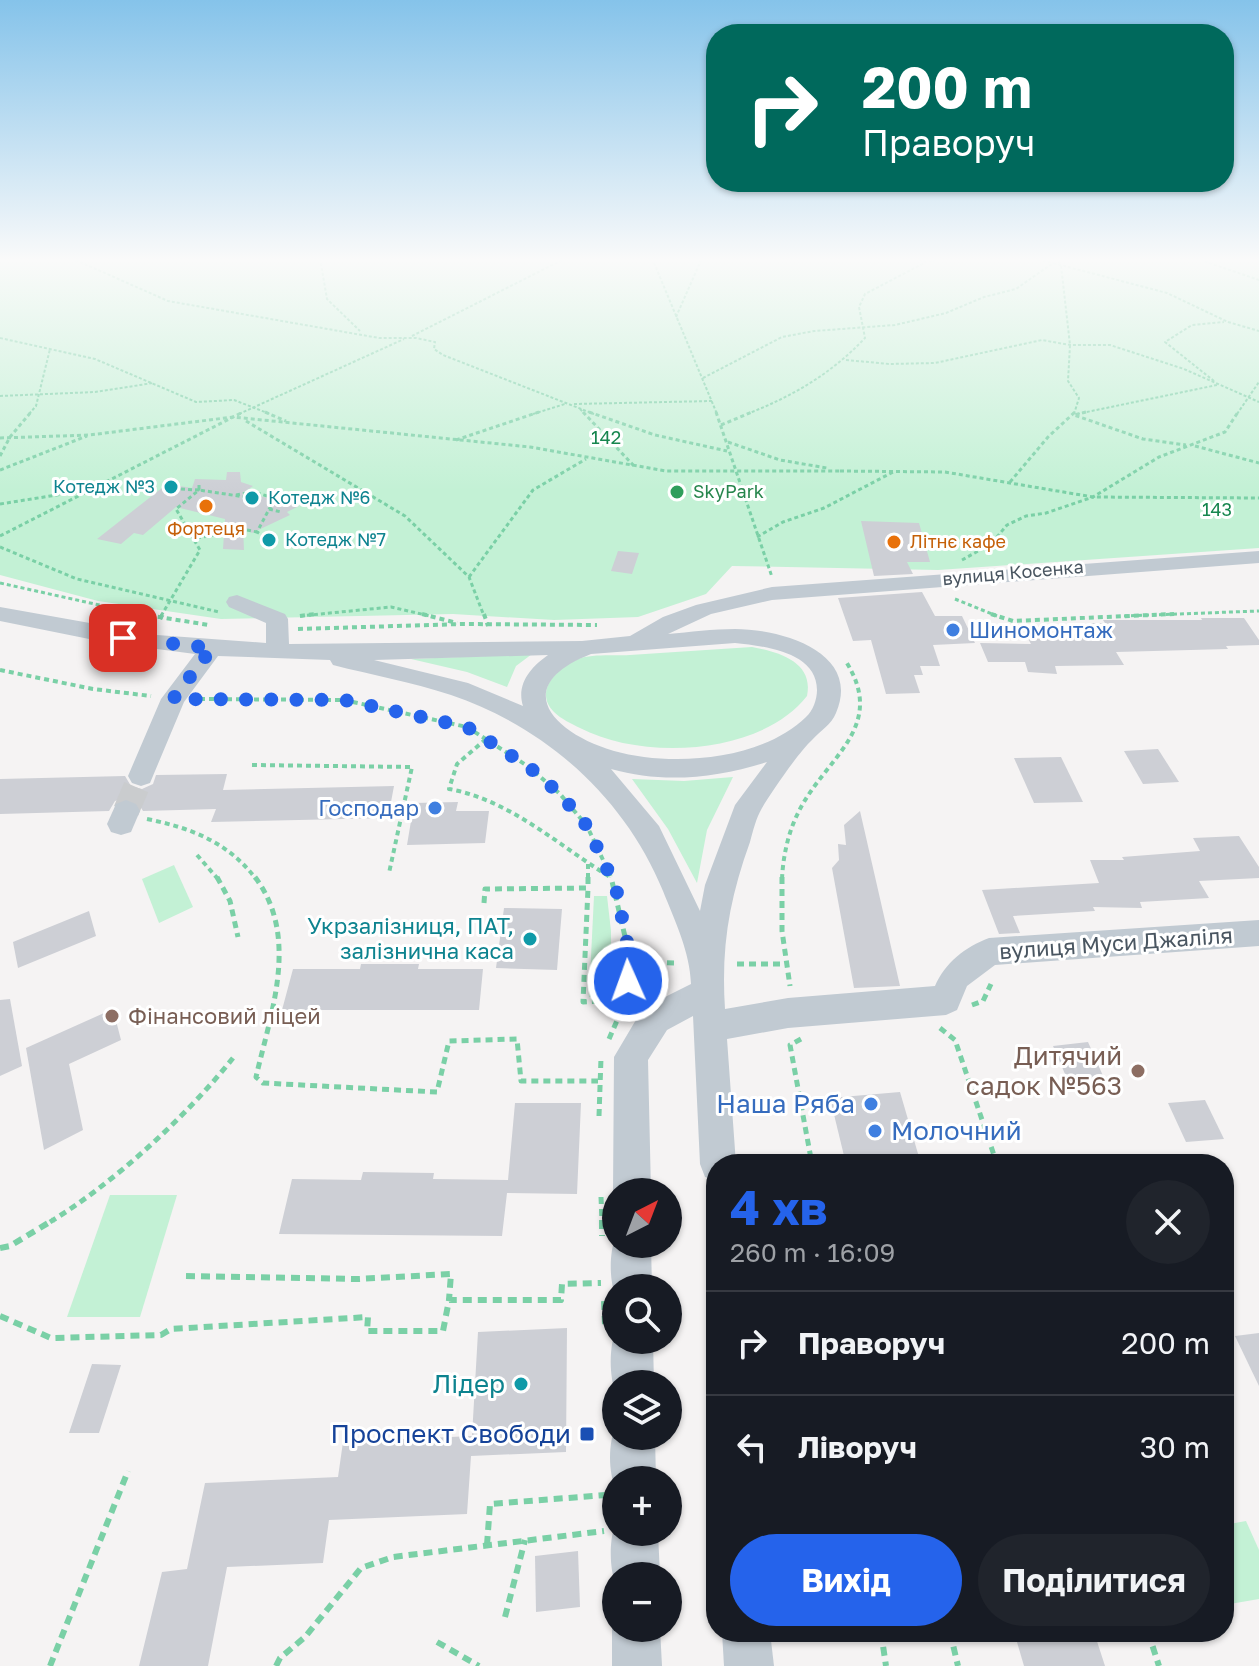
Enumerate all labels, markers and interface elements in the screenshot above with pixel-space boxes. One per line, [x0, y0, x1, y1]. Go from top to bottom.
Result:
text: 200 m [862, 53, 1032, 120]
icon: right [730, 56, 834, 160]
text: Праворуч [862, 121, 1035, 164]
park label: 142 [591, 426, 621, 448]
place label: Котедж №3 [53, 475, 155, 497]
marker: Котедж №3 [162, 478, 180, 496]
place label: SkyPark [693, 480, 764, 502]
marker: SkyPark [668, 483, 686, 501]
place label: Котедж №6 [268, 486, 370, 508]
marker: Котедж №6 [243, 489, 261, 507]
marker: Фортеця [197, 497, 215, 515]
park label: 143 [1202, 498, 1232, 520]
place label: Фортеця [167, 517, 245, 539]
place label: Котедж №7 [285, 528, 386, 550]
place label: Літнє кафе [910, 530, 1006, 552]
marker: Котедж №7 [260, 531, 278, 549]
marker: Літнє кафе [885, 533, 903, 551]
street label: вулиця Косенка [941, 555, 1084, 589]
pin [89, 604, 157, 672]
icon: arrive [101, 616, 145, 660]
place label: Шиномонтаж [969, 616, 1114, 643]
marker: Шиномонтаж [944, 621, 962, 639]
place label: Господар [318, 794, 419, 821]
marker: Господар [426, 799, 444, 817]
place label: Укрзалізниця, ПАТ, залізнична каса [307, 912, 514, 964]
street label: вулиця Муси Джаліля [998, 921, 1234, 964]
marker: Укрзалізниця, ПАТ, залізнична каса [521, 930, 539, 948]
position arrow [586, 939, 670, 1023]
place label: Фінансовий ліцей [128, 1002, 321, 1029]
marker: Фінансовий ліцей [103, 1007, 121, 1025]
place label: Дитячий садок №563 [966, 1040, 1122, 1101]
marker: Дитячий садок №563 [1129, 1062, 1147, 1080]
place label: Наша Ряба [716, 1088, 855, 1119]
marker: Наша Ряба [862, 1095, 880, 1113]
place label: Молочний [891, 1115, 1022, 1146]
marker: Молочний [866, 1122, 884, 1140]
north arrow [602, 1178, 682, 1258]
map controls [602, 1178, 682, 1642]
text: 4 хв [730, 1178, 828, 1236]
button: close [1126, 1180, 1210, 1264]
text: 260 m · 16:09 [730, 1237, 895, 1268]
button: search [602, 1274, 682, 1354]
icon: right [730, 1321, 774, 1365]
text: Праворуч [798, 1325, 945, 1361]
text: 200 m [1121, 1325, 1210, 1361]
place label: Лідер [433, 1368, 505, 1399]
button: layers [602, 1370, 682, 1450]
marker: Лідер [512, 1375, 530, 1393]
place label: Проспект Свободи [330, 1418, 571, 1449]
marker: Проспект Свободи [578, 1425, 596, 1443]
icon: left [730, 1425, 774, 1469]
text: Ліворуч [798, 1429, 917, 1465]
text: 30 m [1140, 1429, 1210, 1465]
button: + [602, 1466, 682, 1546]
button: Вихід [730, 1534, 962, 1626]
button: Поділитися [978, 1534, 1210, 1626]
button: − [602, 1562, 682, 1642]

